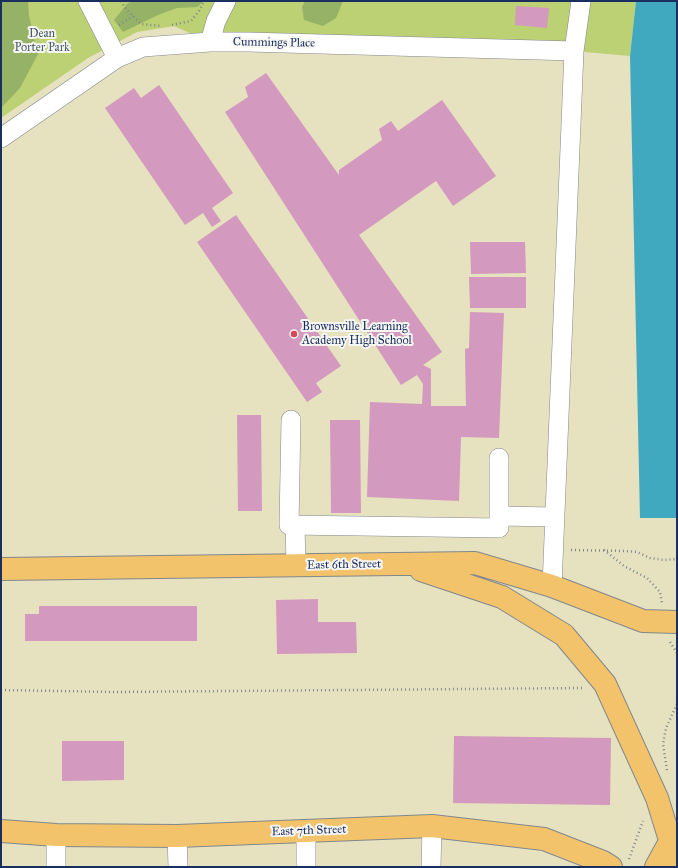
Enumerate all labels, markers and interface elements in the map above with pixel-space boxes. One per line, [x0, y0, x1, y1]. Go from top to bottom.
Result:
park label: Dean Porter Park [14, 27, 70, 55]
street label: Cummings Place [233, 35, 315, 51]
place label: Brownsville Learning Academy High School [302, 320, 412, 348]
marker: Brownsville Learning Academy High School [289, 329, 299, 339]
street label: East 6th Street [307, 557, 381, 573]
street label: East 7th Street [271, 823, 347, 839]

